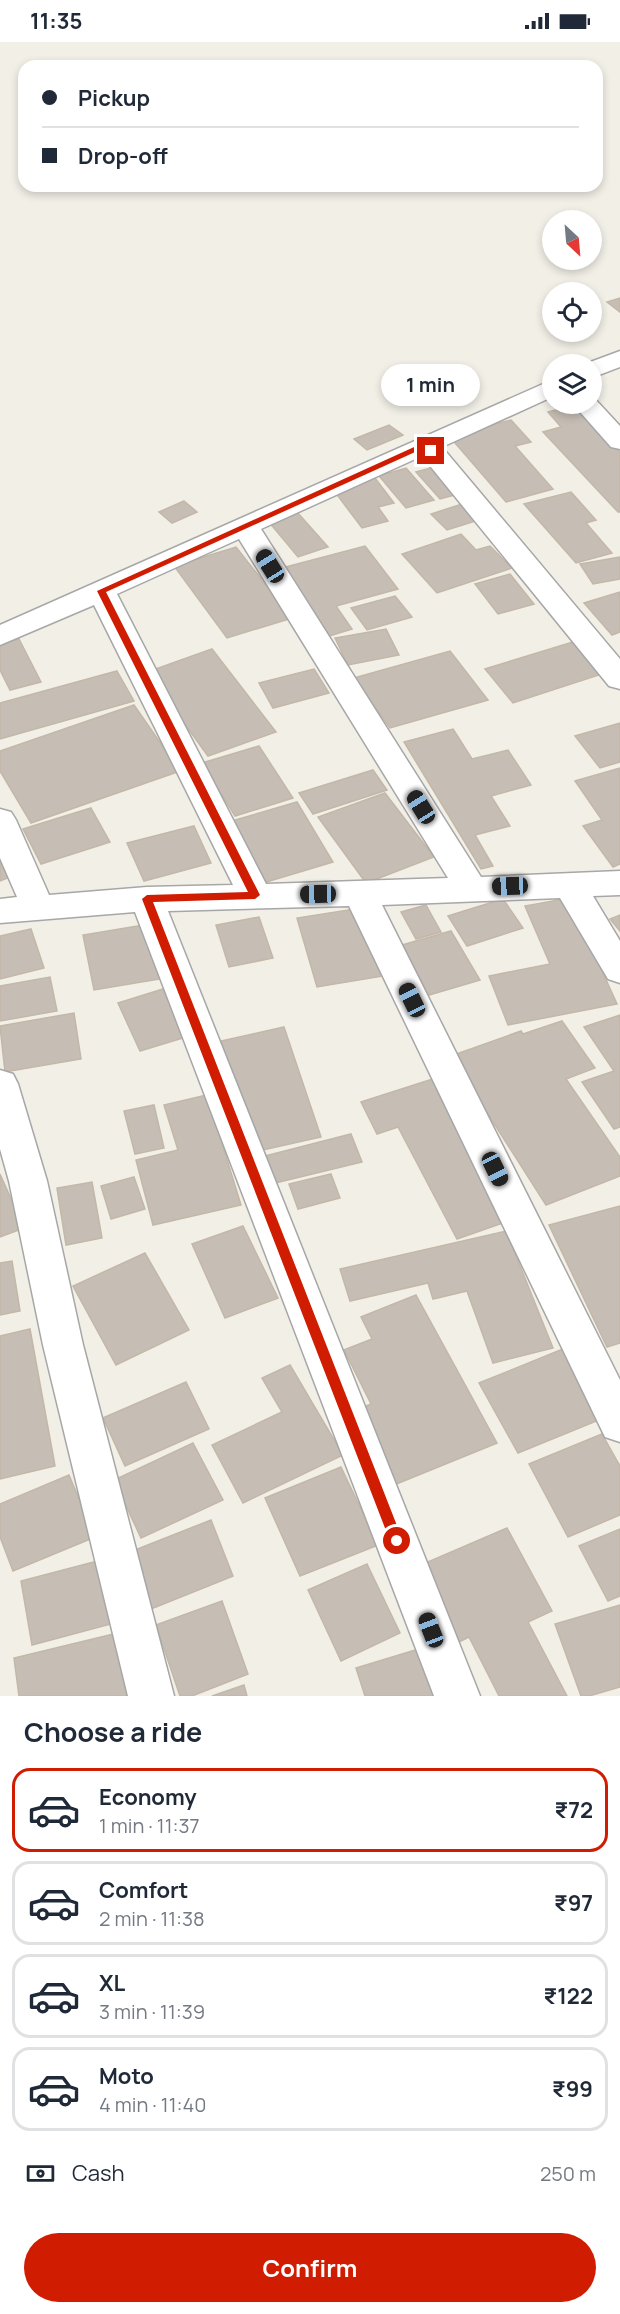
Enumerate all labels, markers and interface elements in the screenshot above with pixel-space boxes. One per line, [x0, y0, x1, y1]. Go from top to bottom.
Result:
text: 11:35 [30, 6, 83, 36]
text: Pickup [78, 83, 150, 113]
text: Drop-off [78, 141, 168, 171]
north arrow [542, 210, 602, 270]
map controls [542, 210, 602, 414]
button: locate [542, 282, 602, 342]
button: layers [542, 354, 602, 414]
callout: 1 min [382, 364, 480, 406]
text: 1 min [406, 371, 455, 398]
route end [417, 437, 444, 464]
car [253, 546, 287, 586]
car [404, 787, 438, 827]
car [492, 876, 528, 896]
car [300, 885, 336, 903]
car [396, 980, 428, 1020]
car [479, 1149, 511, 1189]
route start [383, 1527, 410, 1554]
car [416, 1610, 446, 1650]
text: Choose a ride [24, 1713, 202, 1750]
text: Economy [99, 1782, 197, 1812]
icon: car [27, 1783, 81, 1837]
text: ₹72 [555, 1795, 593, 1825]
text: 1 min · 11:37 [99, 1812, 200, 1839]
text: Comfort [99, 1875, 188, 1905]
icon: car [27, 1876, 81, 1930]
text: ₹97 [554, 1888, 593, 1918]
text: 2 min · 11:38 [99, 1905, 205, 1932]
text: XL [99, 1968, 125, 1998]
icon: car [27, 1969, 81, 2023]
text: ₹122 [544, 1981, 593, 2011]
text: 3 min · 11:39 [99, 1998, 205, 2025]
text: Moto [99, 2061, 154, 2091]
icon: car [27, 2062, 81, 2116]
text: ₹99 [552, 2074, 593, 2104]
text: 4 min · 11:40 [99, 2091, 206, 2118]
icon: cash [24, 2157, 57, 2190]
text: Cash [72, 2158, 125, 2188]
text: 250 m [540, 2160, 596, 2187]
button: Confirm [24, 2233, 596, 2302]

